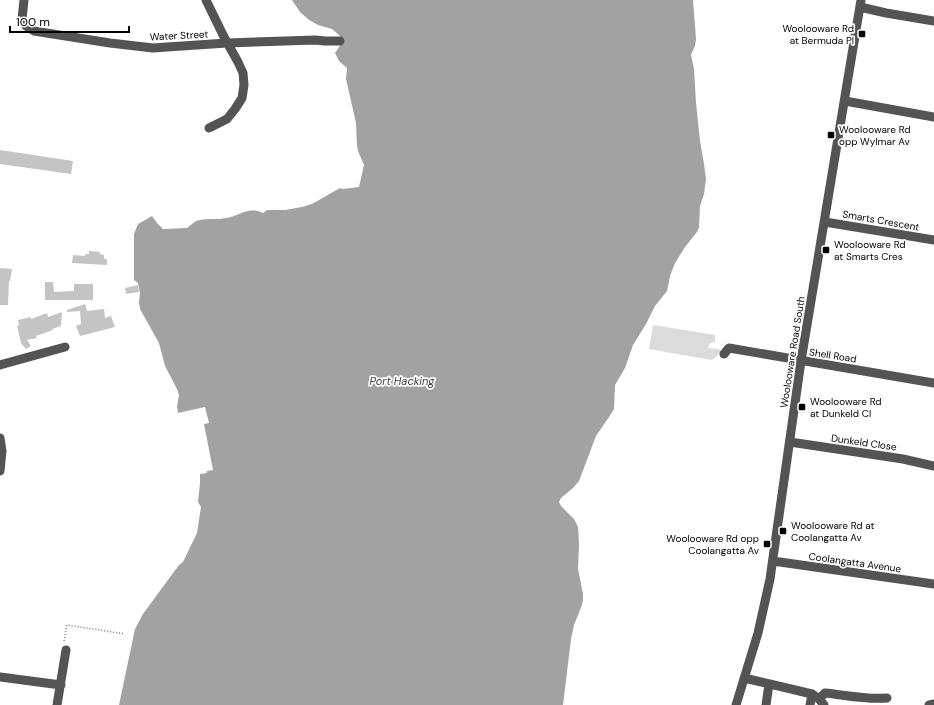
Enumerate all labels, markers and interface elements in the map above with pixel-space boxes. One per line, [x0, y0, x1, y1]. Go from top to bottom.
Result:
scale bar [10, 8, 129, 34]
text: 100 m [16, 14, 50, 30]
place label: Woolooware Rd at Bermuda Pl [782, 22, 854, 47]
street label: Water Street [149, 27, 209, 44]
marker: Woolooware Rd at Bermuda Pl [857, 29, 867, 39]
place label: Woolooware Rd opp Wylmar Av [839, 123, 911, 148]
marker: Woolooware Rd opp Wylmar Av [826, 130, 836, 140]
street label: Smarts Crescent [841, 207, 920, 234]
place label: Woolooware Rd at Smarts Cres [834, 238, 906, 263]
marker: Woolooware Rd at Smarts Cres [821, 245, 831, 255]
street label: Woolooware Road South [777, 295, 808, 409]
street label: Shell Road [808, 345, 857, 366]
water label: Port Hacking [370, 374, 435, 388]
place label: Woolooware Rd at Dunkeld Cl [810, 395, 882, 420]
marker: Woolooware Rd at Dunkeld Cl [797, 402, 807, 412]
street label: Dunkeld Close [830, 431, 898, 454]
place label: Woolooware Rd at Coolangatta Av [791, 519, 875, 544]
marker: Woolooware Rd at Coolangatta Av [778, 526, 788, 536]
place label: Woolooware Rd opp Coolangatta Av [666, 532, 760, 557]
marker: Woolooware Rd opp Coolangatta Av [762, 539, 772, 549]
street label: Coolangatta Avenue [808, 550, 902, 575]

